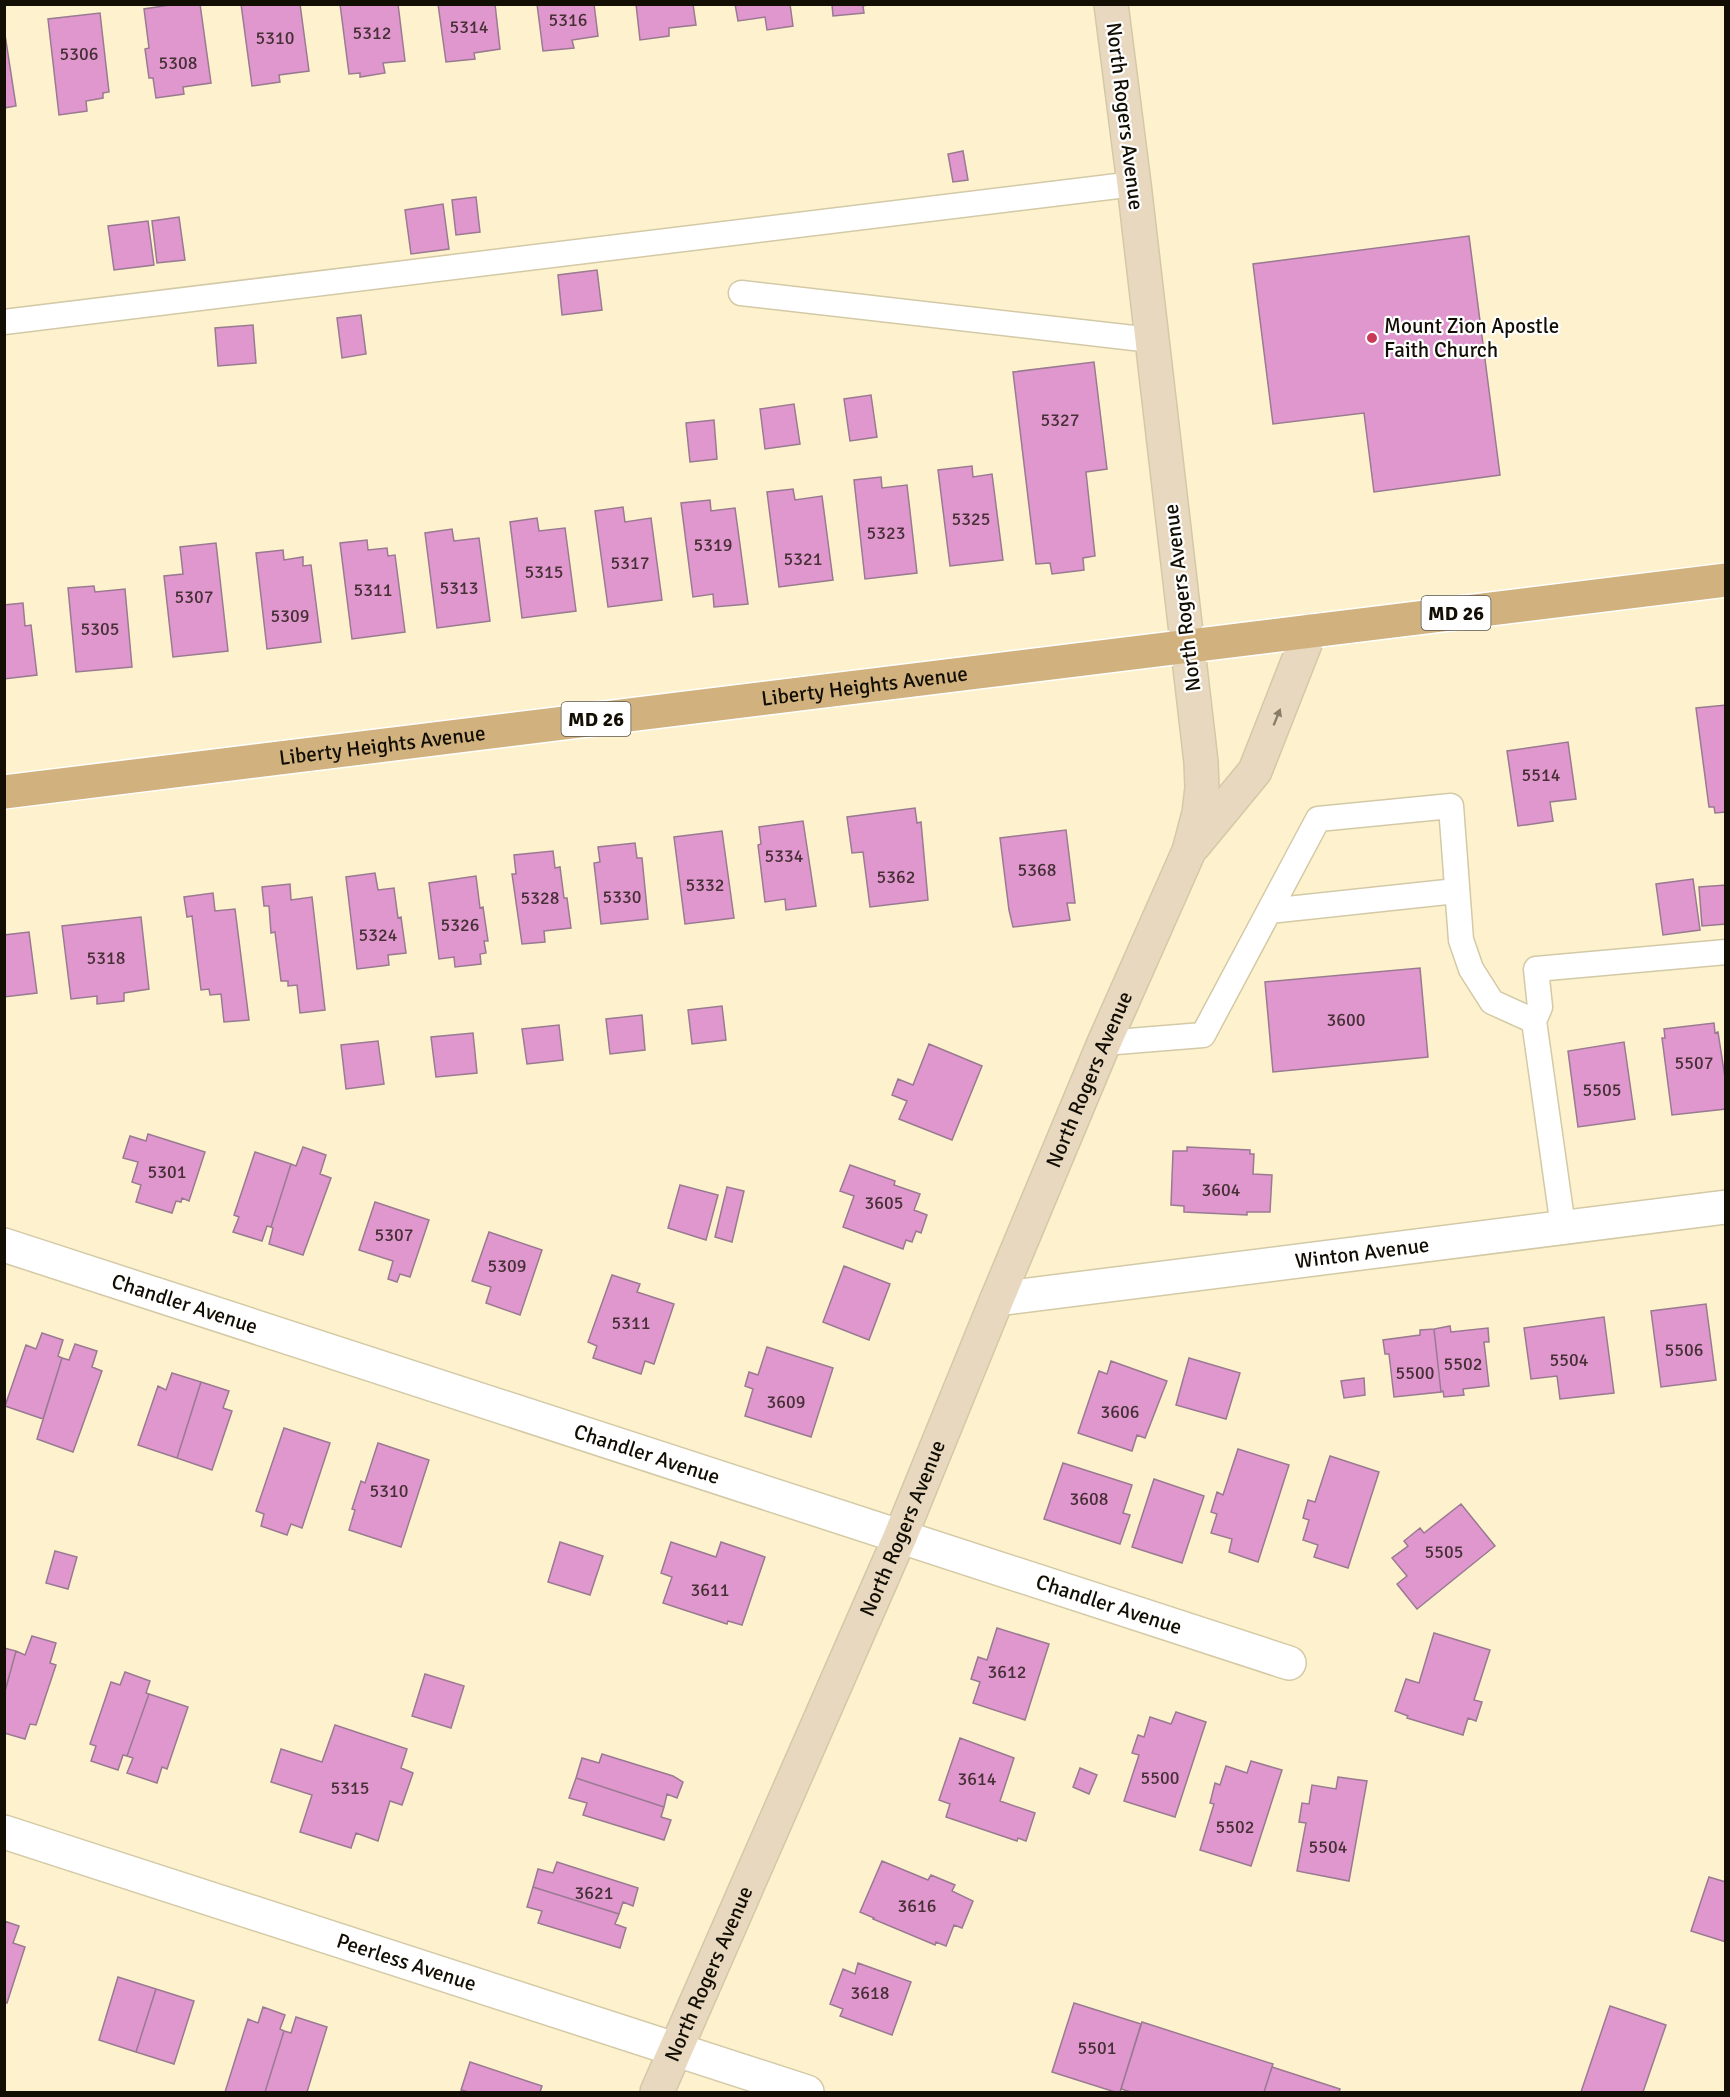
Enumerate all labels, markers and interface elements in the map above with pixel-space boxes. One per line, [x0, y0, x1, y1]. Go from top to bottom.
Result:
house number: 5316 [549, 9, 587, 31]
house number: 5314 [450, 16, 489, 38]
street label: North Rogers Avenue [1101, 21, 1149, 211]
house number: 5312 [353, 22, 391, 44]
house number: 5310 [256, 27, 294, 49]
house number: 5306 [60, 43, 98, 65]
house number: 5308 [159, 52, 197, 74]
place label: Mount Zion Apostle Faith Church [1384, 313, 1559, 363]
marker: Mount Zion Apostle Faith Church [1365, 331, 1379, 345]
house number: 5327 [1041, 409, 1079, 431]
street label: North Rogers Avenue [1158, 503, 1206, 693]
house number: 5325 [952, 508, 990, 530]
house number: 5323 [867, 522, 905, 544]
house number: 5319 [694, 534, 732, 556]
house number: 5321 [784, 548, 822, 570]
house number: 5317 [611, 552, 649, 574]
house number: 5315 [525, 561, 563, 583]
house number: 5313 [440, 577, 478, 599]
house number: 5311 [354, 579, 392, 601]
house number: 5307 [175, 586, 213, 608]
road number: MD 26 [1422, 596, 1490, 630]
house number: 5309 [271, 605, 309, 627]
house number: 5305 [81, 618, 119, 640]
street label: Liberty Heights Avenue [760, 660, 969, 712]
road number: MD 26 [562, 702, 630, 736]
one-way arrow [1272, 707, 1282, 725]
street label: Liberty Heights Avenue [277, 720, 487, 771]
house number: 5514 [1522, 764, 1561, 786]
house number: 5334 [765, 845, 804, 867]
house number: 5368 [1018, 859, 1056, 881]
house number: 5362 [877, 866, 915, 888]
house number: 5332 [686, 874, 724, 896]
house number: 5330 [603, 886, 641, 908]
house number: 5328 [521, 887, 559, 909]
house number: 5326 [441, 914, 479, 936]
house number: 5324 [359, 924, 398, 946]
house number: 5318 [87, 947, 125, 969]
street label: North Rogers Avenue [1040, 987, 1138, 1171]
house number: 3600 [1327, 1009, 1365, 1031]
house number: 5507 [1675, 1052, 1713, 1074]
house number: 5505 [1583, 1079, 1621, 1101]
house number: 5301 [148, 1161, 186, 1183]
house number: 3604 [1202, 1179, 1241, 1201]
house number: 3605 [865, 1192, 903, 1214]
house number: 5307 [375, 1224, 413, 1246]
street label: Winton Avenue [1294, 1232, 1431, 1274]
house number: 5309 [488, 1255, 526, 1277]
street label: Chandler Avenue [108, 1268, 261, 1340]
house number: 5311 [612, 1312, 650, 1334]
house number: 5506 [1665, 1339, 1703, 1361]
house number: 5504 [1550, 1349, 1589, 1371]
house number: 5502 [1444, 1353, 1482, 1375]
house number: 5500 [1396, 1362, 1434, 1384]
house number: 3609 [767, 1391, 805, 1413]
house number: 3606 [1101, 1401, 1139, 1423]
street label: Chandler Avenue [571, 1418, 723, 1490]
street label: North Rogers Avenue [854, 1436, 951, 1620]
house number: 5310 [370, 1480, 408, 1502]
house number: 3608 [1070, 1488, 1108, 1510]
house number: 5505 [1425, 1541, 1463, 1563]
street label: Chandler Avenue [1033, 1569, 1185, 1640]
house number: 3611 [691, 1579, 729, 1601]
house number: 3612 [988, 1661, 1026, 1683]
house number: 5500 [1141, 1767, 1179, 1789]
house number: 3614 [958, 1768, 997, 1790]
house number: 5315 [331, 1777, 369, 1799]
house number: 5502 [1216, 1816, 1254, 1838]
house number: 5504 [1309, 1836, 1348, 1858]
house number: 3621 [575, 1882, 613, 1904]
street label: North Rogers Avenue [659, 1882, 759, 2066]
house number: 3616 [898, 1895, 936, 1917]
street label: Peerless Avenue [333, 1928, 480, 1997]
house number: 3618 [851, 1982, 889, 2004]
house number: 5501 [1078, 2037, 1116, 2059]

